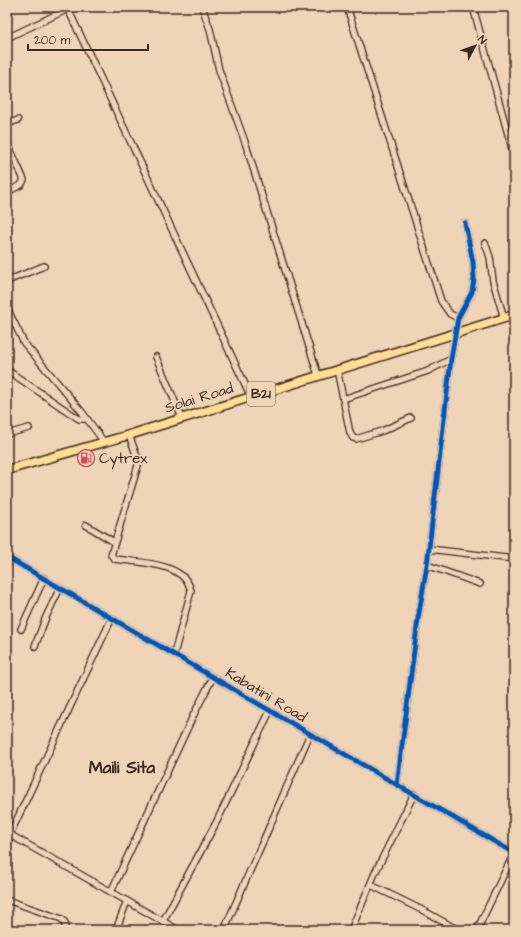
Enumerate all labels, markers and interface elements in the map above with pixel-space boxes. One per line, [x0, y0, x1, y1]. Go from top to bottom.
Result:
scale bar [28, 26, 148, 52]
north arrow [455, 26, 495, 66]
text: 200 m [34, 32, 71, 49]
text: N [474, 32, 490, 47]
street label: Solai Road [162, 378, 236, 418]
road number: B21 [247, 382, 275, 406]
fuel station icon: Cytrex [76, 448, 96, 468]
place label: Cytrex [99, 448, 148, 470]
street label: Kabatini Road [221, 662, 311, 728]
district label: Maili Sita [89, 756, 156, 780]

